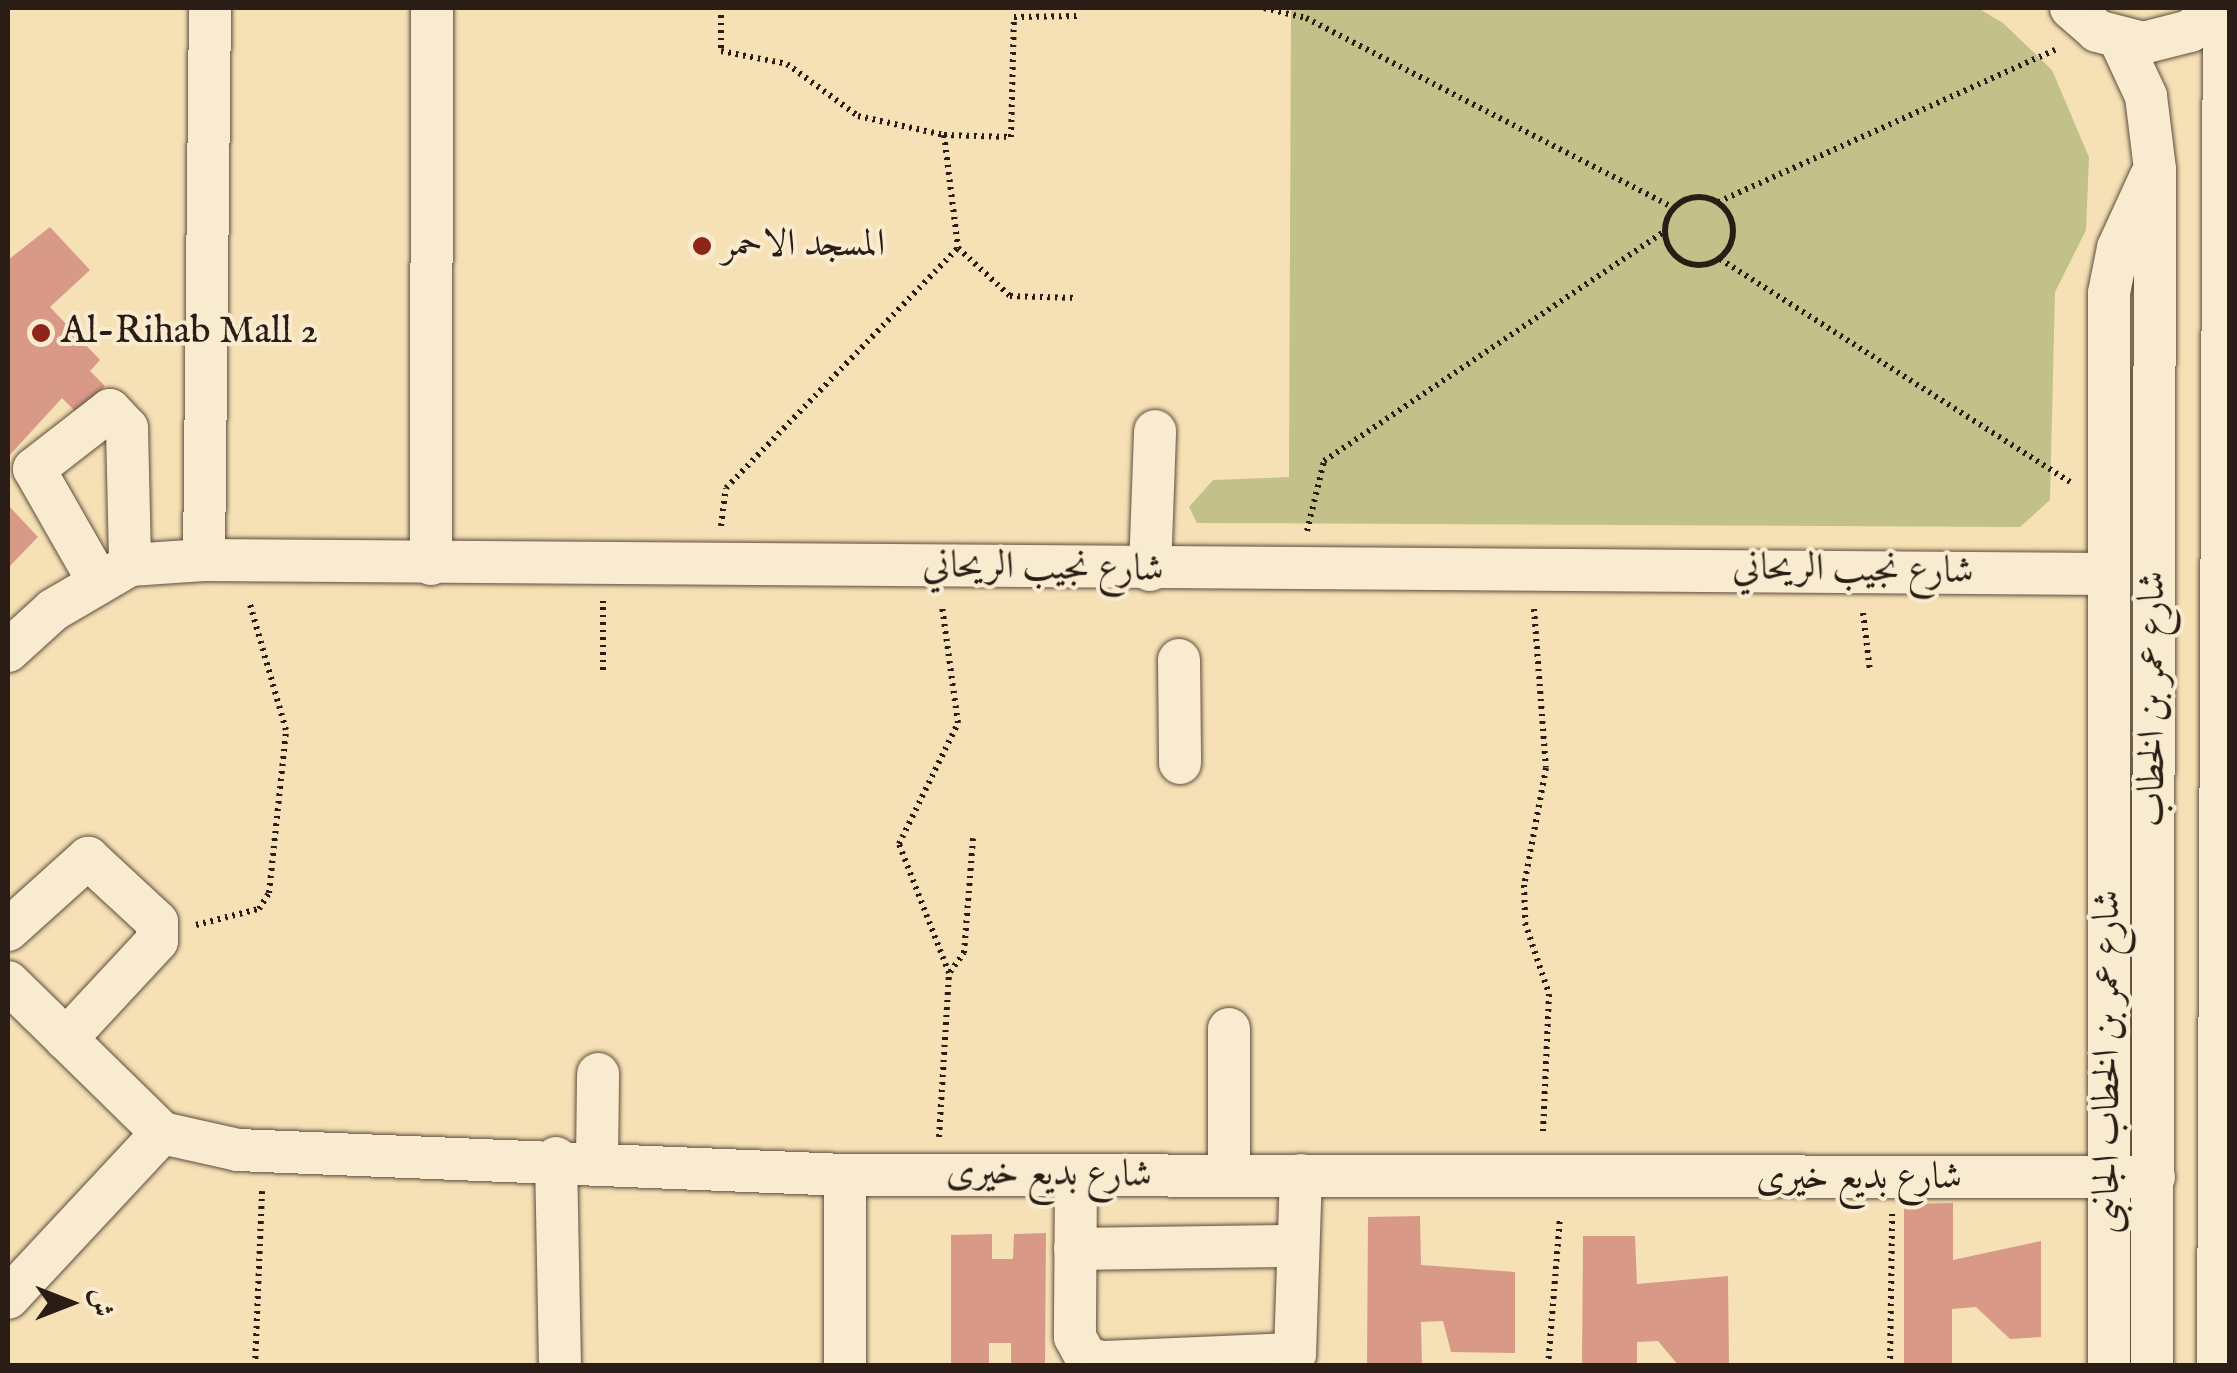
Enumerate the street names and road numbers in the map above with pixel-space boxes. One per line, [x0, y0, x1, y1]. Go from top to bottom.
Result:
street label: شارع نجيب الريحاني [922, 544, 1164, 594]
street label: شارع نجيب الريحاني [1732, 546, 1974, 596]
street label: شارع عمر بن الخطاب [2131, 571, 2177, 827]
street label: شارع عمر بن الخطاب الجانبى [2086, 890, 2132, 1234]
street label: شارع بديع خيرى [946, 1150, 1152, 1200]
street label: شارع بديع خيرى [1756, 1156, 1962, 1202]

